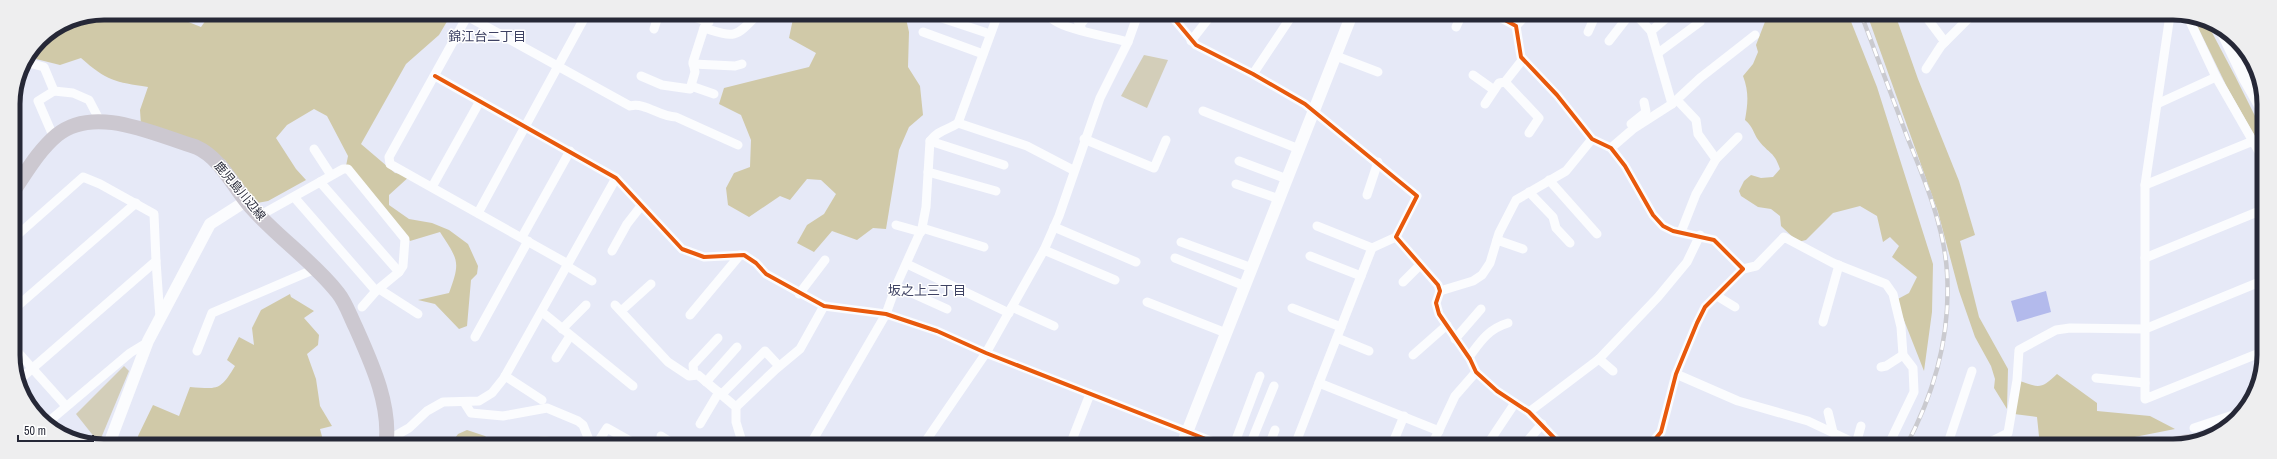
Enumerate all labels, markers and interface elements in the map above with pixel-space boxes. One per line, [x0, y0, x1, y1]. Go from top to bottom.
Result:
district label: 錦江台二丁目 [448, 28, 526, 45]
street label: 鹿児島川辺線 [211, 158, 269, 224]
district label: 坂之上三丁目 [888, 282, 966, 299]
scale bar [18, 417, 93, 443]
text: 50 m [24, 423, 46, 439]

